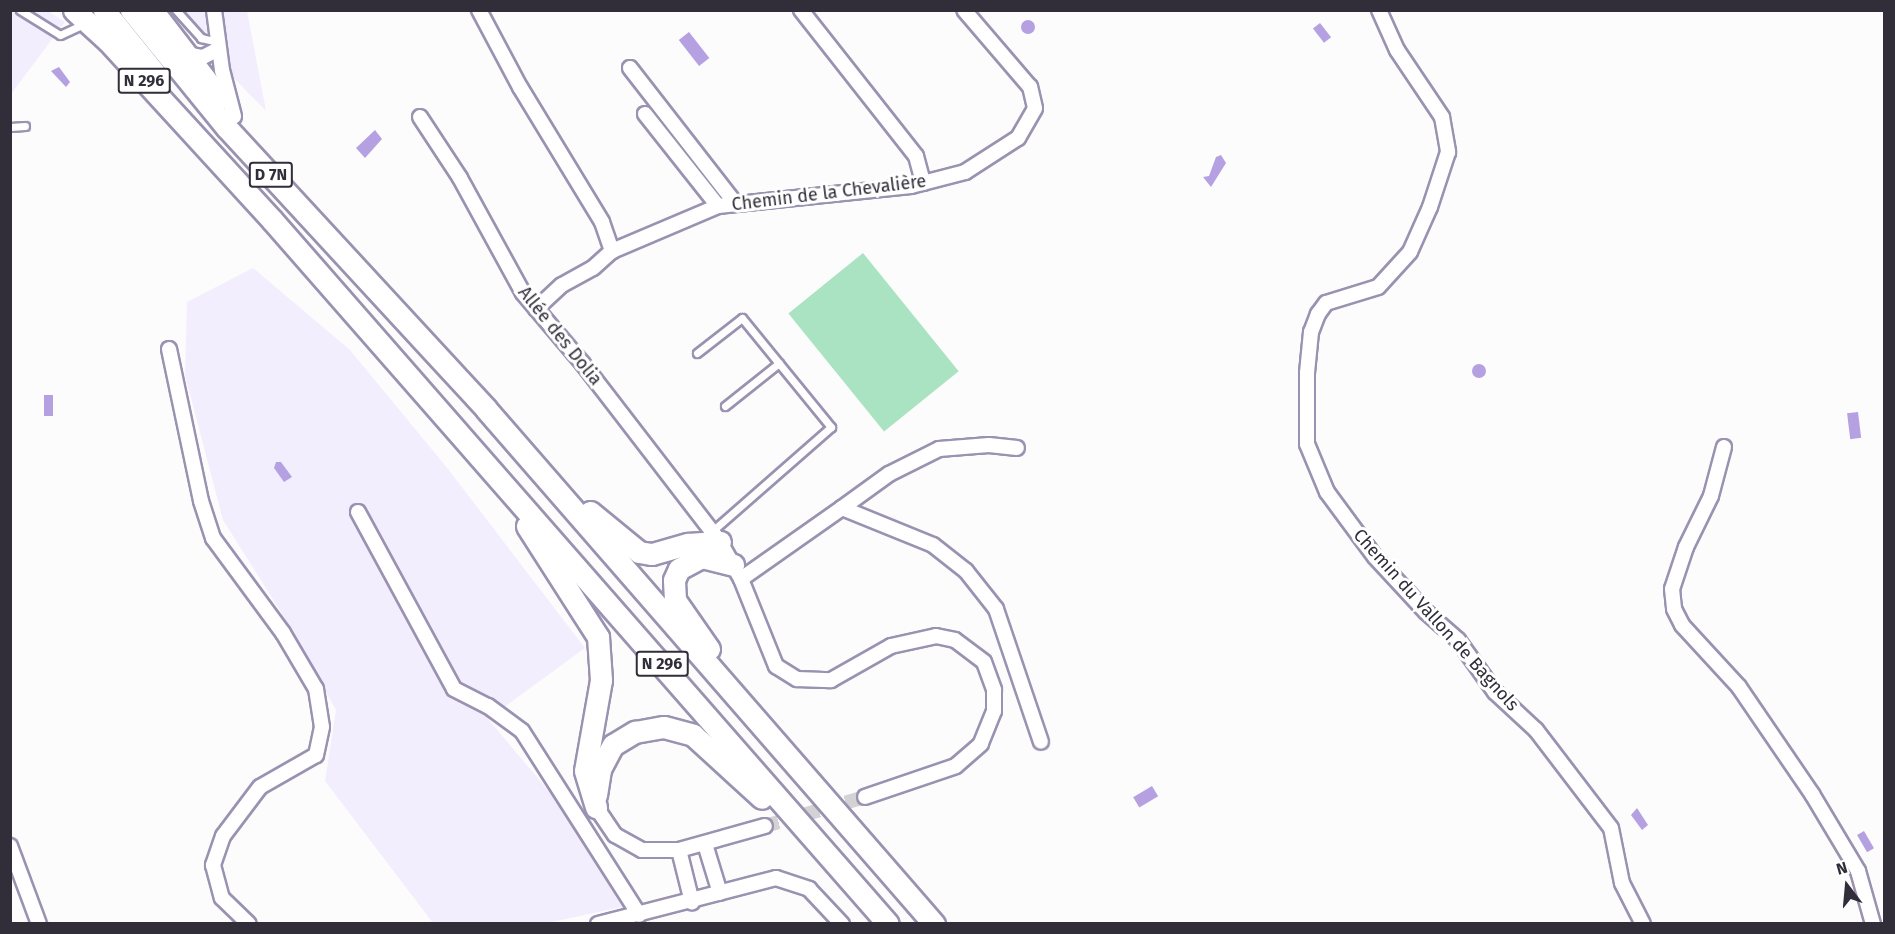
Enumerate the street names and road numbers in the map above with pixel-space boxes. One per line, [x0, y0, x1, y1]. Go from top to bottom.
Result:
road number: N 296 [117, 68, 171, 94]
road number: D 7N [248, 162, 294, 188]
street label: Chemin de la Chevalière [730, 170, 928, 216]
street label: Allée des Dolia [513, 282, 607, 390]
street label: Chemin du Vallon de Bagnols [1349, 525, 1523, 715]
road number: N 296 [635, 651, 689, 677]

